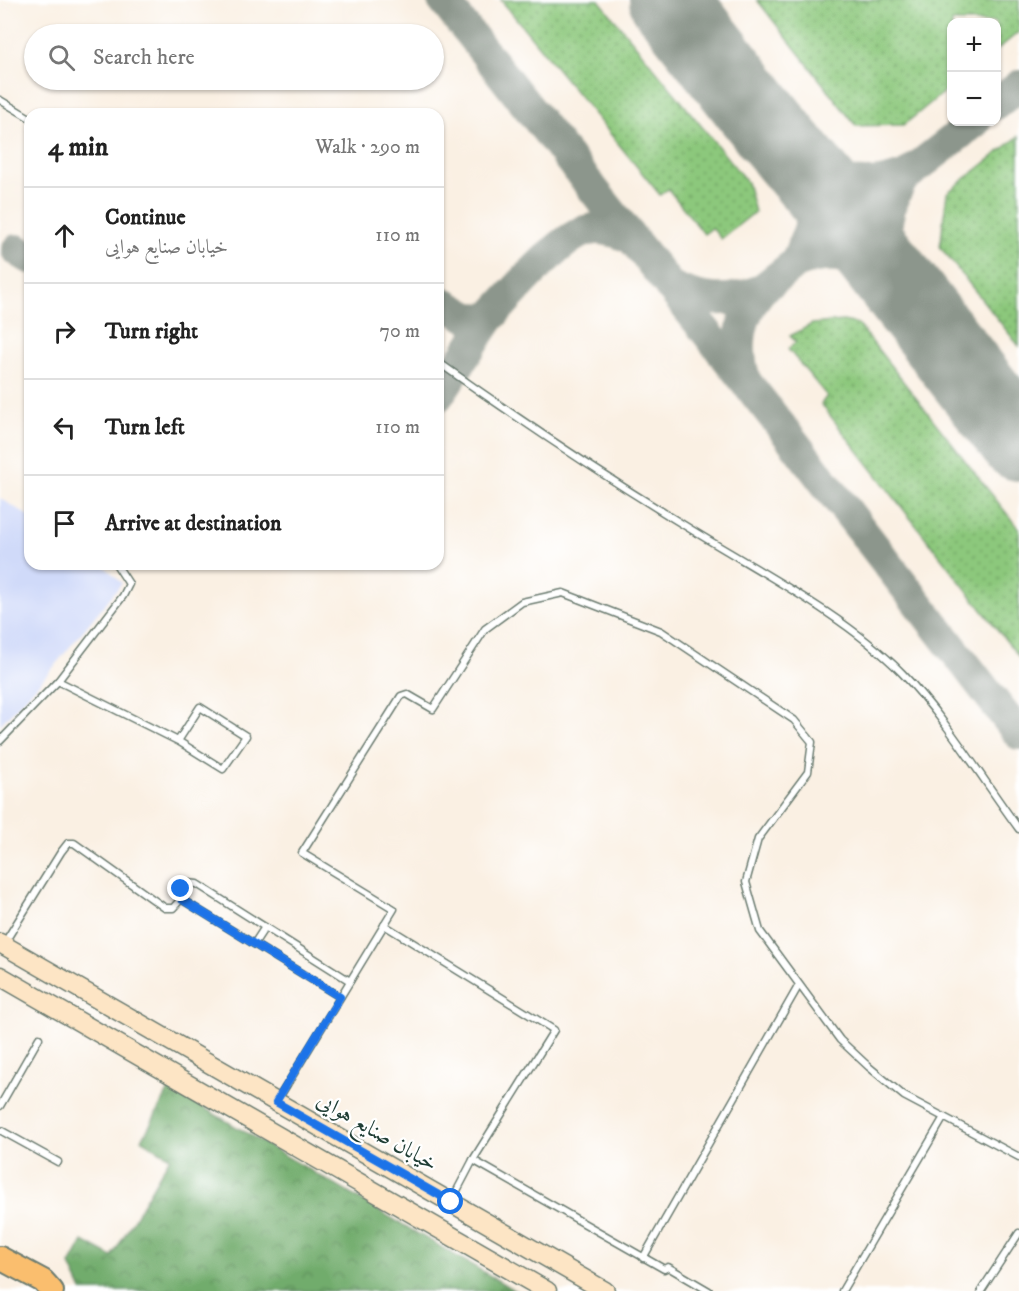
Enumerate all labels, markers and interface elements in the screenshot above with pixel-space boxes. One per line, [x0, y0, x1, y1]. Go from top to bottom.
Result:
map controls [947, 18, 1001, 126]
button: + [947, 18, 1001, 72]
search box [24, 24, 444, 90]
icon: search [45, 41, 78, 74]
text: Search here [93, 44, 195, 71]
button: − [947, 72, 1001, 126]
text: 4 min [48, 131, 108, 164]
text: Walk · 290 m [315, 135, 420, 160]
text: Continue [105, 204, 186, 231]
icon: ahead [48, 219, 81, 252]
text: 110 m [375, 223, 420, 248]
text: خیابان صنایع هوایی [105, 235, 228, 260]
icon: right [48, 315, 81, 348]
text: Turn right [105, 318, 198, 345]
text: 70 m [379, 319, 420, 344]
icon: left [48, 411, 81, 444]
text: Turn left [105, 414, 185, 441]
text: 110 m [375, 415, 420, 440]
icon: arrive [48, 507, 81, 540]
text: Arrive at destination [105, 510, 282, 537]
route end [167, 875, 193, 901]
street label: خیابان صنایع هوایی [309, 1086, 442, 1182]
route start [437, 1188, 463, 1214]

